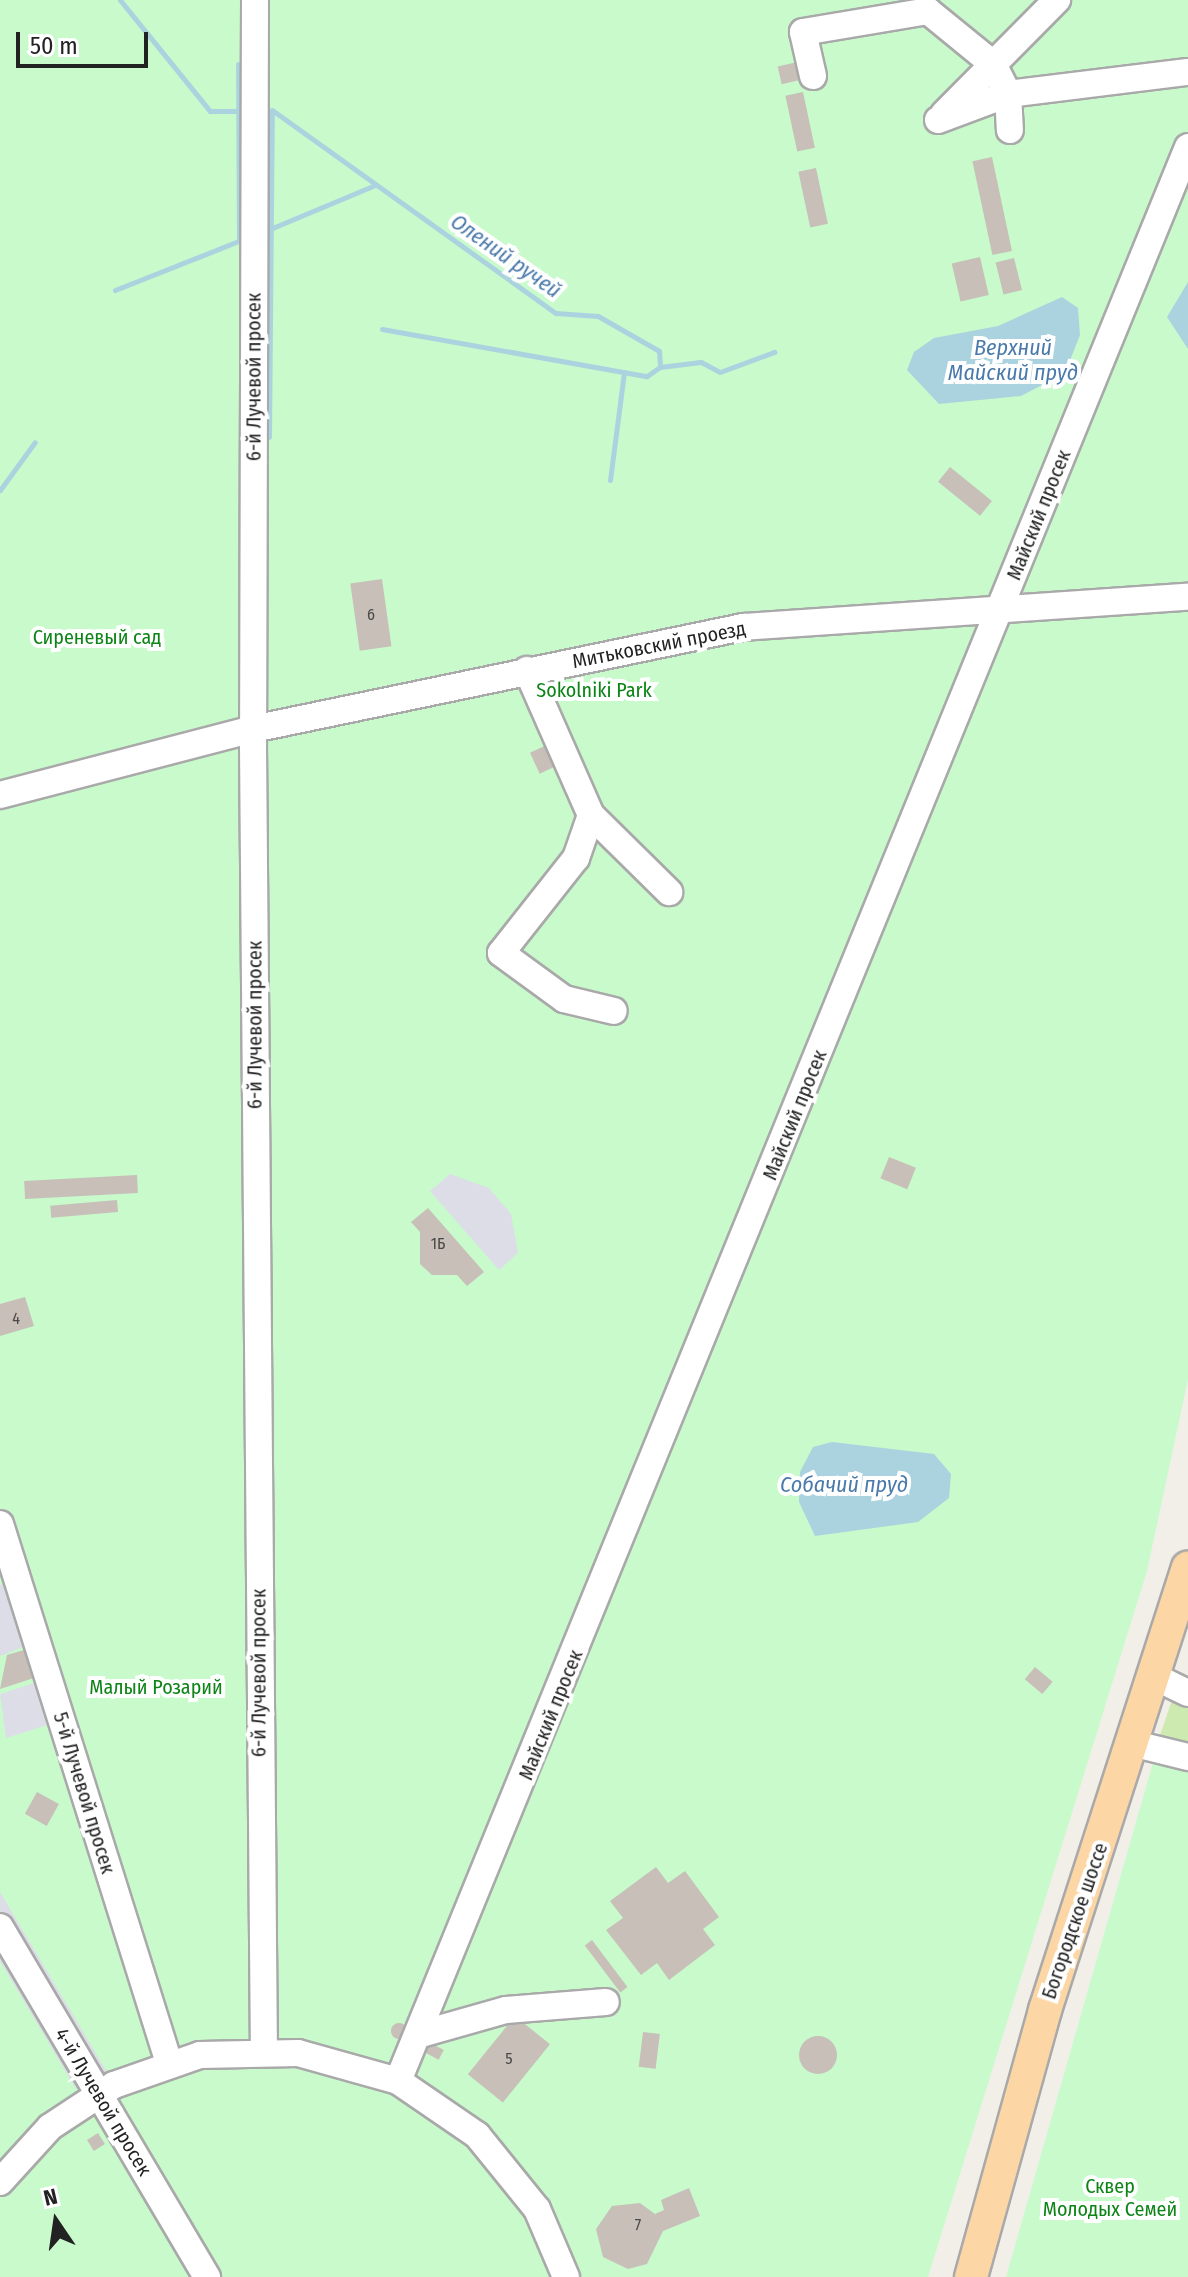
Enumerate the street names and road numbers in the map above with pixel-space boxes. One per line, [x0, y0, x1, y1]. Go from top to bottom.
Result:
street label: 6-й Лучевой просек [242, 293, 266, 461]
street label: Майский просек [1002, 446, 1076, 584]
street label: Митьковский проезд [570, 616, 748, 674]
street label: 6-й Лучевой просек [243, 941, 267, 1109]
street label: Майский просек [758, 1046, 832, 1184]
street label: 6-й Лучевой просек [247, 1589, 271, 1757]
street label: Майский просек [514, 1646, 588, 1784]
street label: 5-й Лучевой просек [48, 1709, 120, 1877]
street label: Богородское шоссе [1037, 1840, 1113, 2002]
street label: 4-й Лучевой просек [49, 2024, 157, 2180]

